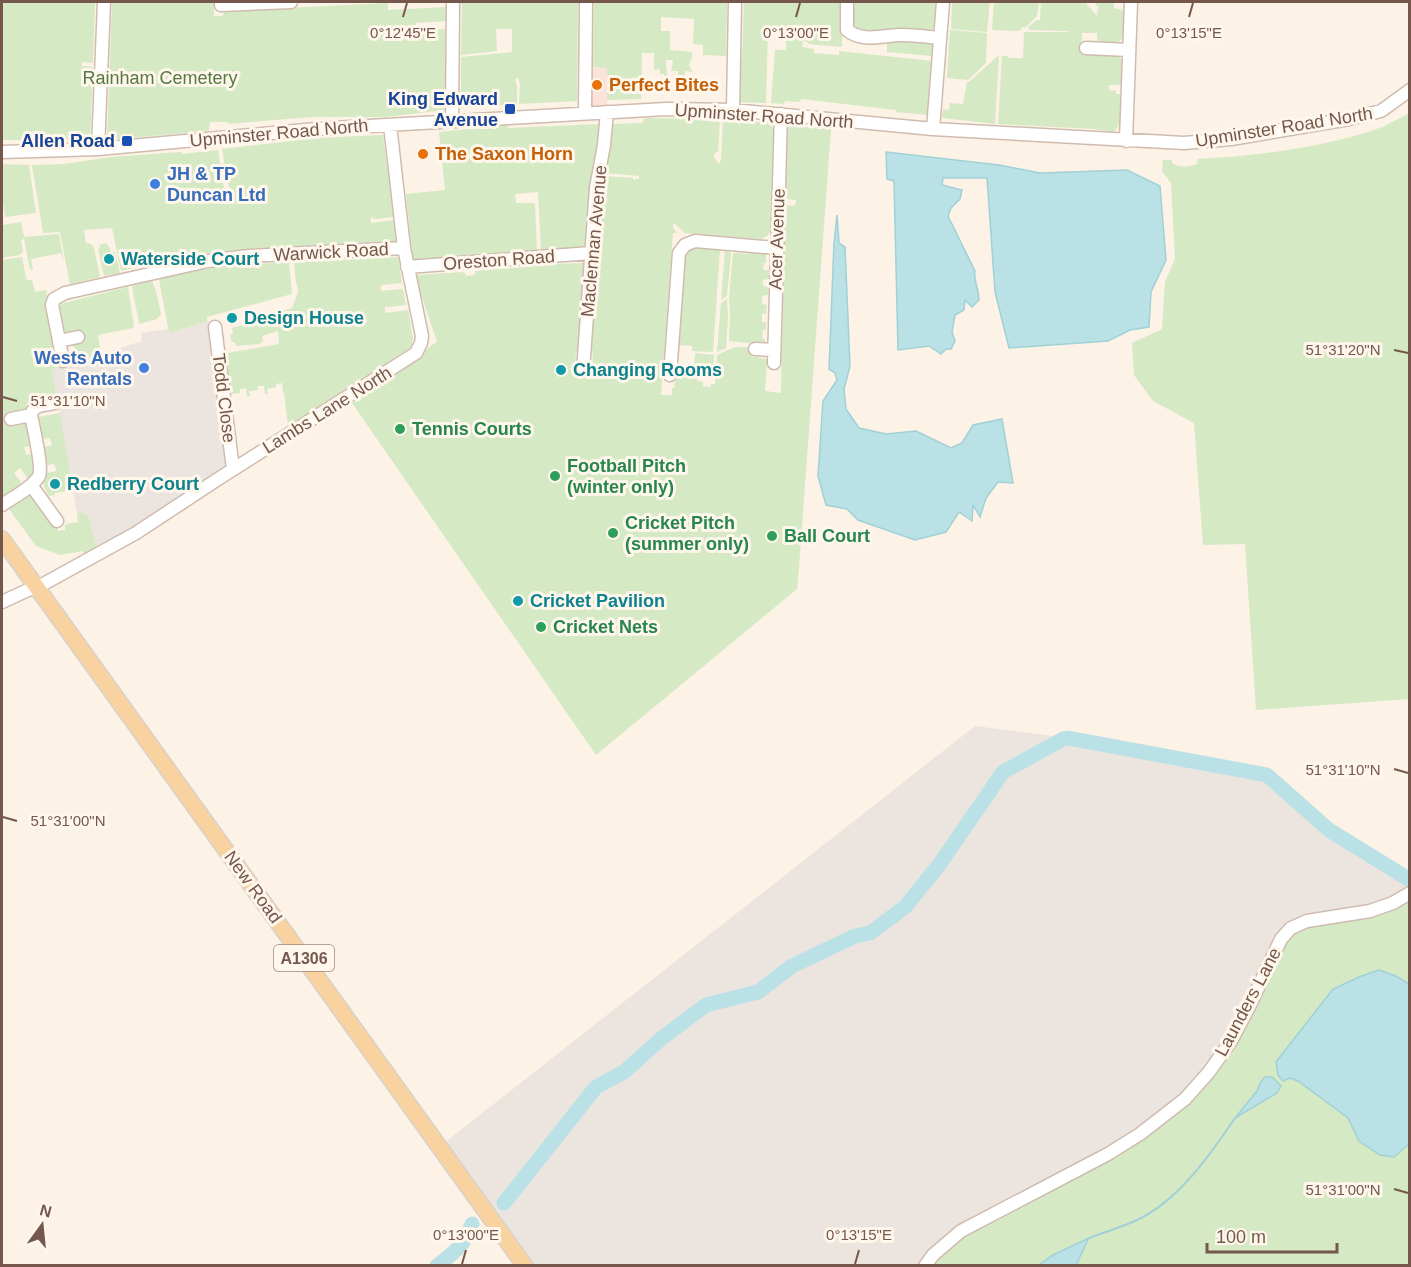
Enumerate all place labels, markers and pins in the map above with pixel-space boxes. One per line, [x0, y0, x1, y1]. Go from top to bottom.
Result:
place label: Perfect Bites [609, 75, 719, 95]
marker: Perfect Bites [590, 78, 604, 92]
place label: King Edward Avenue [388, 89, 498, 130]
marker: King Edward Avenue [503, 102, 517, 116]
place label: Allen Road [21, 131, 115, 151]
marker: Allen Road [120, 134, 134, 148]
place label: The Saxon Horn [435, 144, 573, 164]
marker: The Saxon Horn [416, 147, 430, 161]
place label: JH & TP Duncan Ltd [167, 164, 266, 205]
marker: JH & TP Duncan Ltd [148, 177, 162, 191]
place label: Waterside Court [121, 249, 259, 269]
marker: Waterside Court [102, 252, 116, 266]
place label: Design House [244, 308, 364, 328]
marker: Design House [225, 311, 239, 325]
place label: Wests Auto Rentals [34, 348, 132, 389]
place label: Changing Rooms [573, 360, 722, 380]
marker: Wests Auto Rentals [137, 361, 151, 375]
marker: Changing Rooms [554, 363, 568, 377]
place label: Tennis Courts [412, 419, 532, 439]
marker: Tennis Courts [393, 422, 407, 436]
place label: Football Pitch (winter only) [567, 456, 686, 497]
marker: Football Pitch (winter only) [548, 469, 562, 483]
place label: Redberry Court [67, 474, 199, 494]
marker: Redberry Court [48, 477, 62, 491]
place label: Cricket Pitch (summer only) [625, 513, 749, 554]
marker: Cricket Pitch (summer only) [606, 526, 620, 540]
place label: Ball Court [784, 526, 870, 546]
marker: Ball Court [765, 529, 779, 543]
place label: Cricket Pavilion [530, 591, 665, 611]
marker: Cricket Pavilion [511, 594, 525, 608]
place label: Cricket Nets [553, 617, 658, 637]
marker: Cricket Nets [534, 620, 548, 634]

